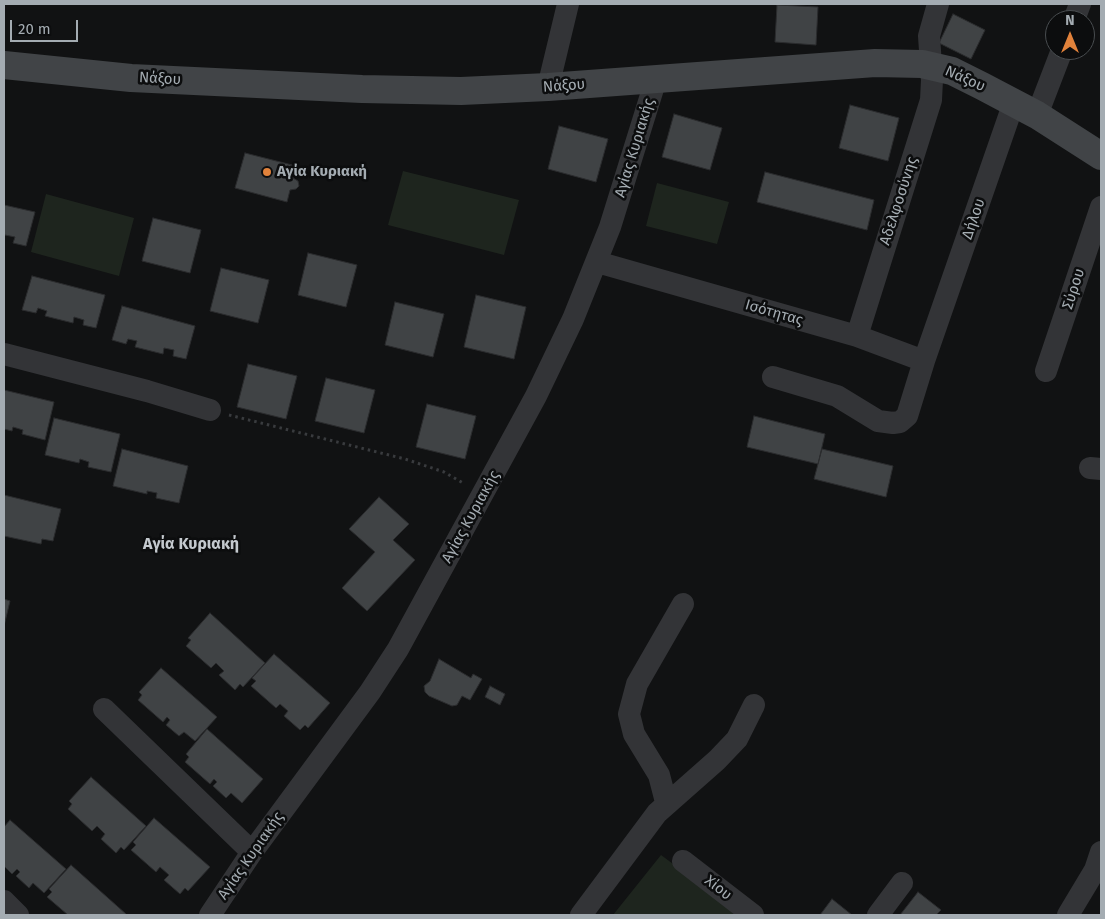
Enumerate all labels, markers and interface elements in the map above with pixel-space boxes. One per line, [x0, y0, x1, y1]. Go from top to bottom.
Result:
scale bar [12, 10, 80, 42]
north arrow [1045, 10, 1095, 60]
text: N [1065, 12, 1075, 29]
text: 20 m [18, 20, 51, 38]
street label: Νάξου [942, 62, 988, 96]
street label: Νάξου [138, 69, 182, 89]
street label: Νάξου [542, 76, 586, 96]
street label: Αγίας Κυριακής [611, 96, 659, 200]
street label: Αδελφοσύνης [876, 155, 922, 247]
place label: Αγία Κυριακή [277, 163, 367, 181]
marker: Αγία Κυριακή [261, 166, 273, 178]
street label: Δήλου [959, 196, 989, 242]
street label: Σύρου [1059, 266, 1089, 312]
street label: Ισότητας [743, 296, 805, 330]
street label: Αγίας Κυριακής [438, 468, 504, 566]
district label: Αγία Κυριακή [143, 535, 239, 555]
street label: Αγίας Κυριακής [214, 809, 288, 903]
street label: Χίου [701, 872, 735, 904]

